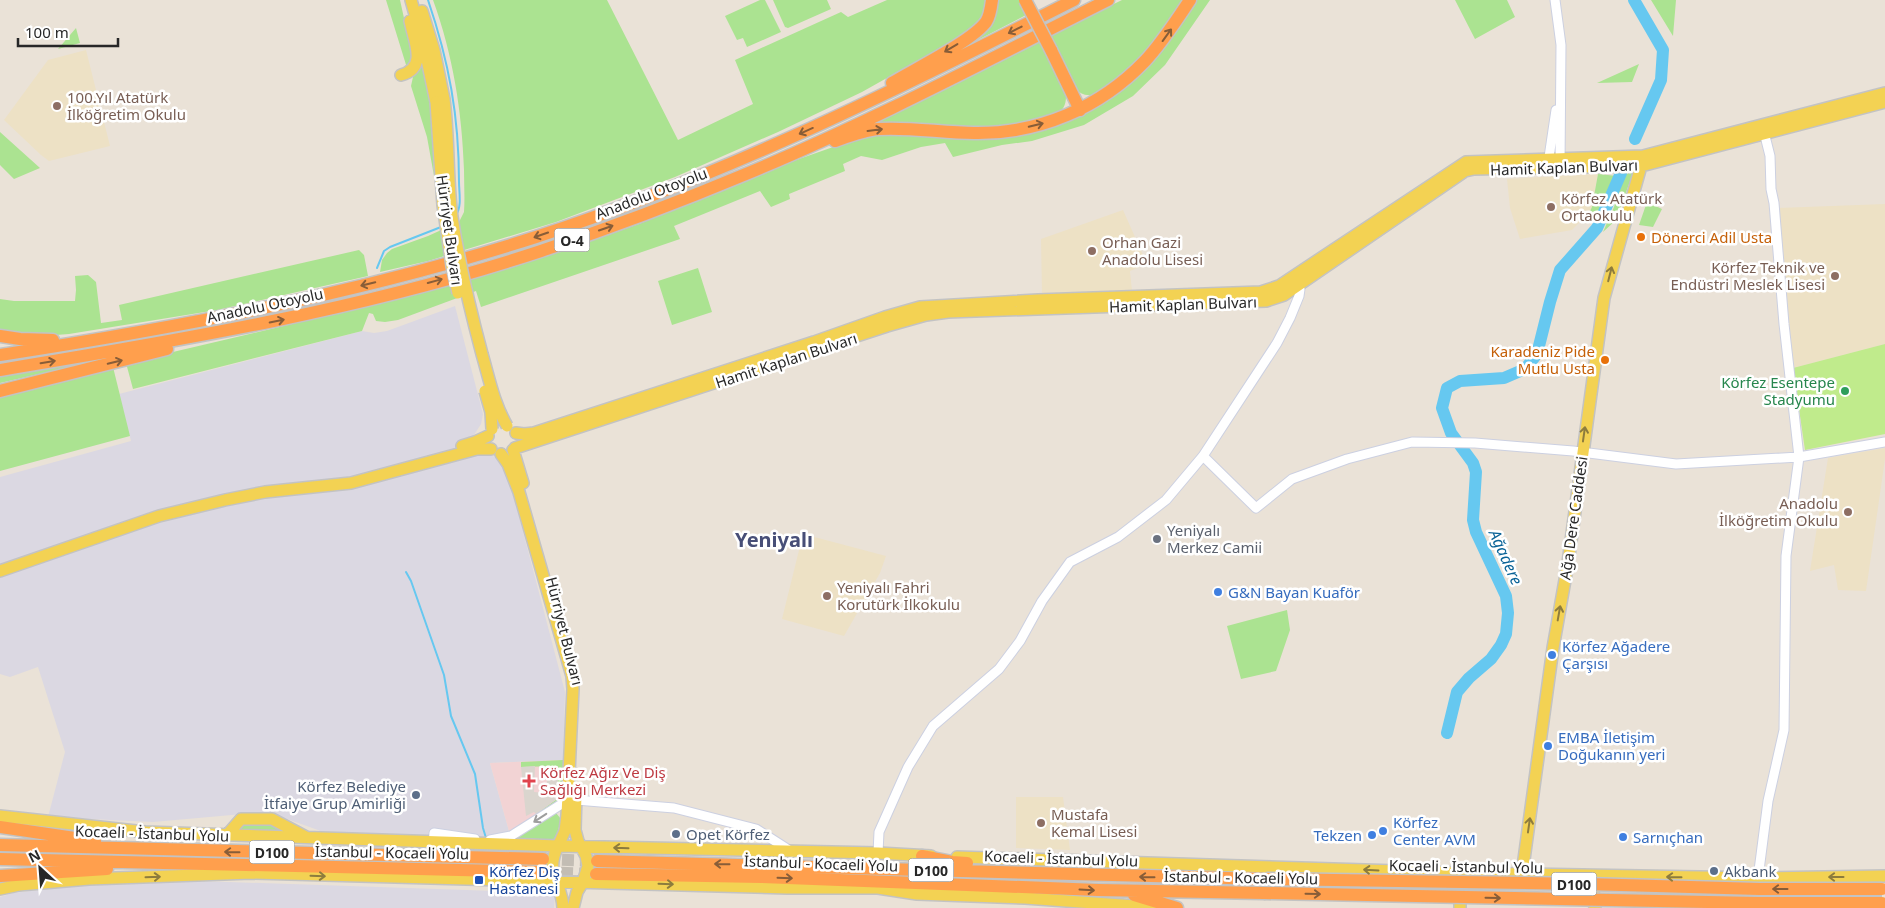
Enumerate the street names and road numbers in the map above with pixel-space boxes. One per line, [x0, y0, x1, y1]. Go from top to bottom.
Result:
street label: Hamit Kaplan Bulvarı [1490, 154, 1638, 180]
street label: Anadolu Otoyolu [592, 162, 710, 224]
street label: Hürriyet Bulvarı [432, 174, 468, 286]
road number: O-4 [554, 228, 590, 252]
street label: Anadolu Otoyolu [205, 283, 325, 327]
street label: Hamit Kaplan Bulvarı [1109, 291, 1257, 317]
street label: Hamit Kaplan Bulvarı [712, 328, 860, 392]
street label: Ağa Dere Caddesi [1554, 455, 1592, 581]
street label: Hürriyet Bulvarı [542, 575, 588, 687]
street label: Kocaeli - İstanbul Yolu [74, 820, 230, 846]
road number: D100 [250, 840, 294, 864]
street label: İstanbul - Kocaeli Yolu [315, 841, 469, 863]
street label: Kocaeli - İstanbul Yolu [983, 845, 1139, 871]
street label: İstanbul - Kocaeli Yolu [743, 850, 899, 876]
street label: Kocaeli - İstanbul Yolu [1389, 855, 1543, 877]
road number: D100 [908, 858, 954, 882]
street label: İstanbul - Kocaeli Yolu [1164, 866, 1318, 888]
road number: D100 [1552, 872, 1596, 896]

